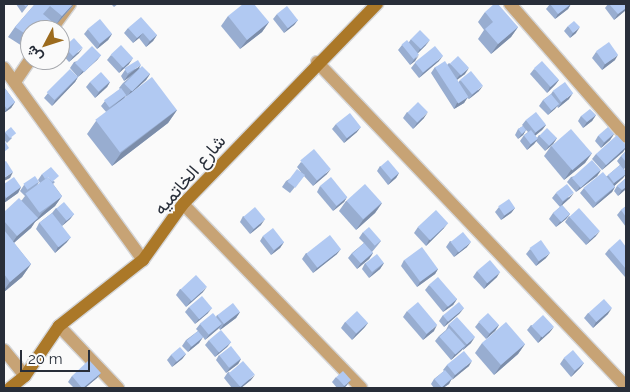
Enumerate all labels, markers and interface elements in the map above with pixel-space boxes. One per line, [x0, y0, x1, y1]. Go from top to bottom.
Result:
north arrow [20, 20, 70, 70]
text: ش [23, 42, 46, 66]
street label: شارع الخاتميه [149, 131, 231, 219]
scale bar [22, 340, 92, 372]
text: 20 m [28, 350, 63, 368]

